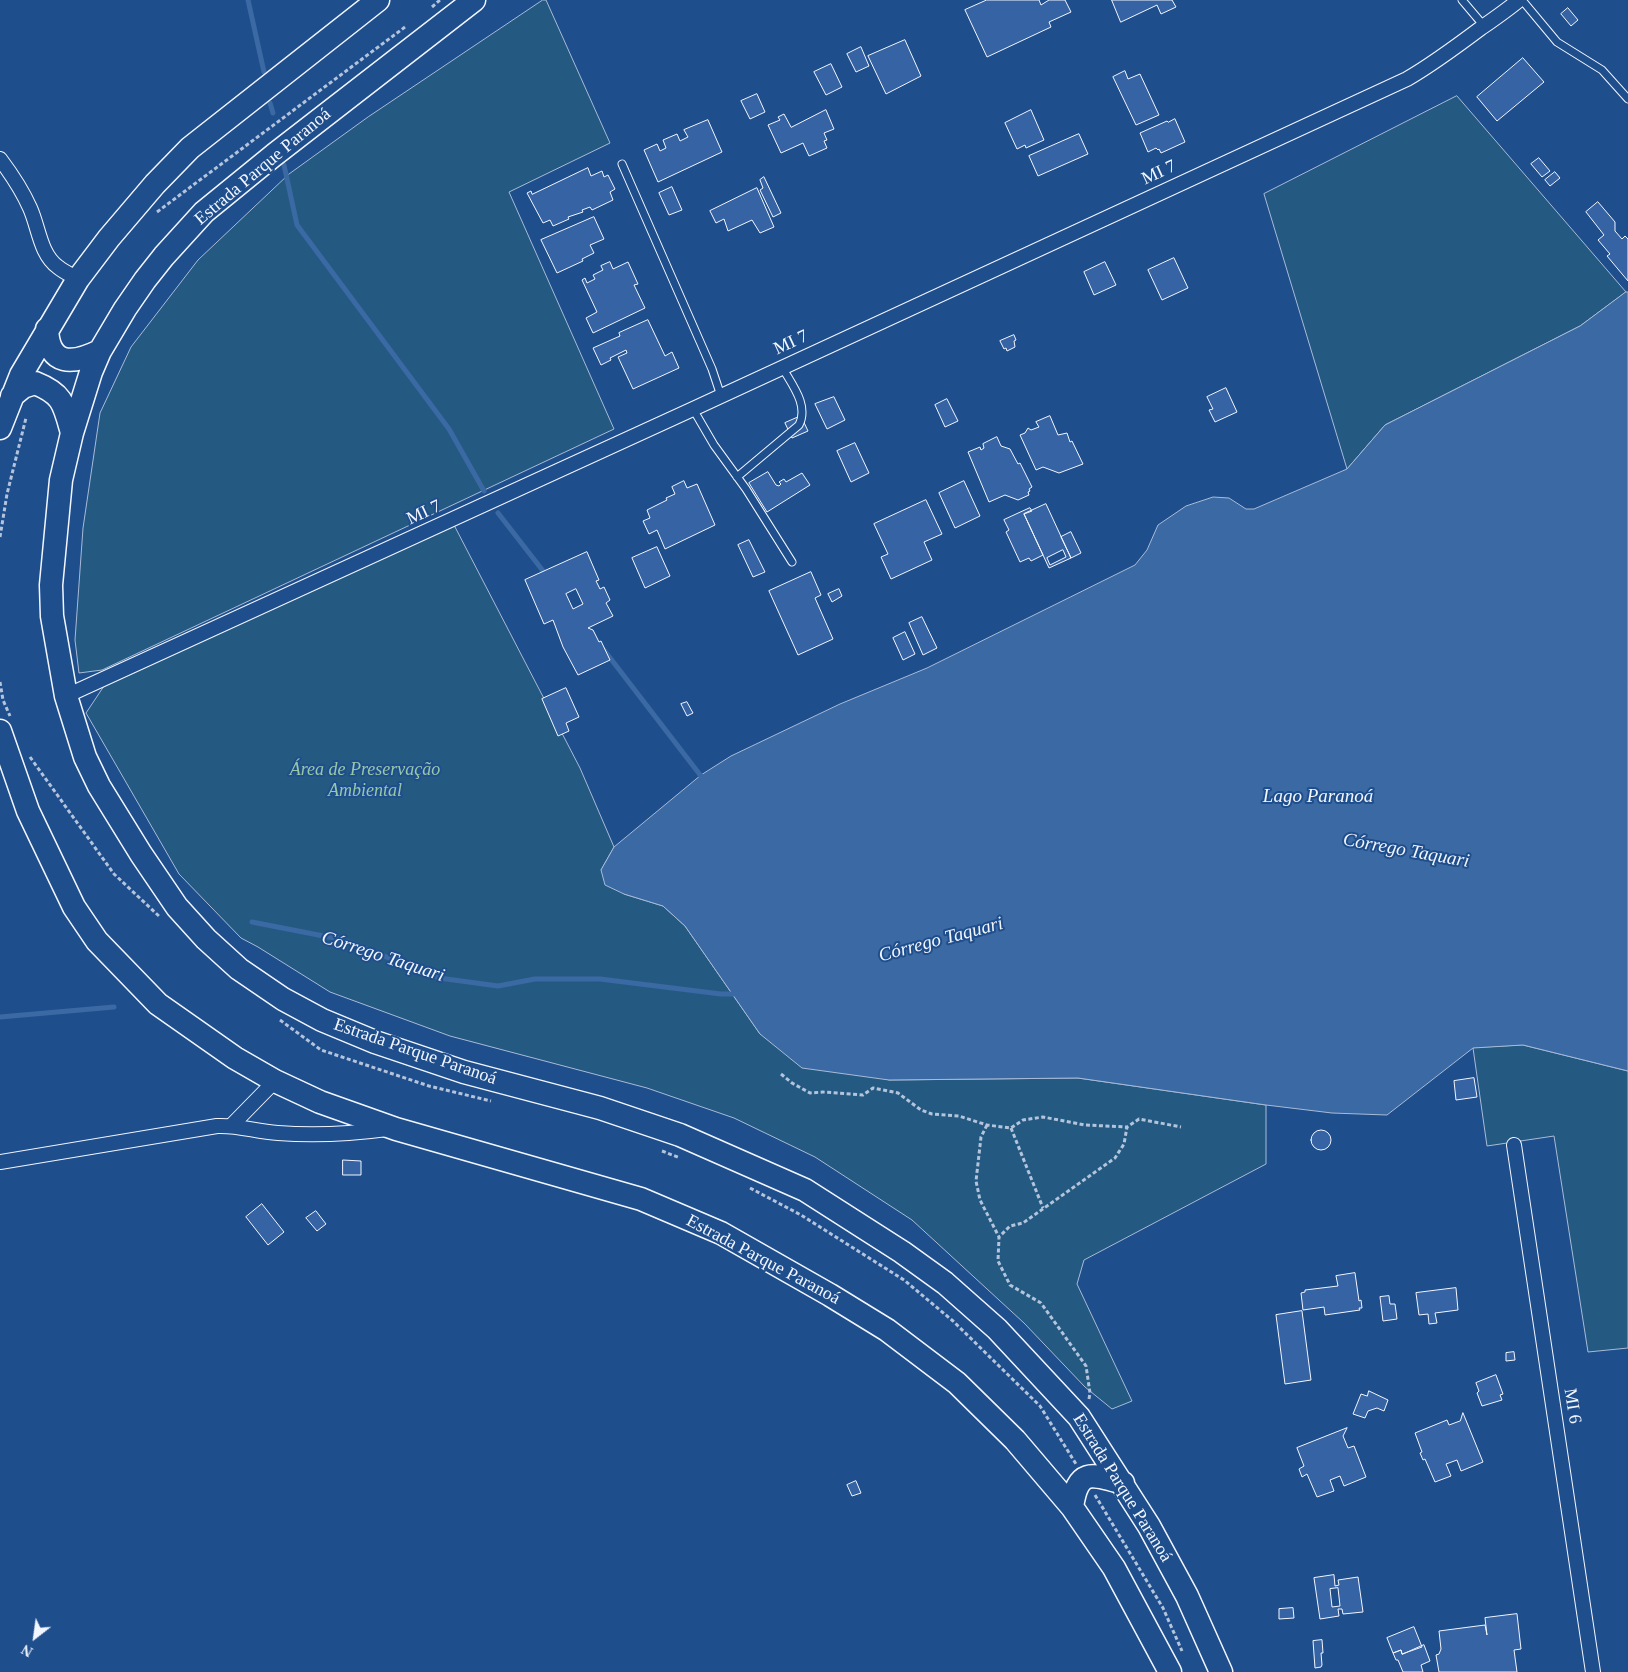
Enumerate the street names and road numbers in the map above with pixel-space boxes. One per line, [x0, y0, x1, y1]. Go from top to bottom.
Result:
street label: Estrada Parque Paranoá [191, 104, 335, 230]
street label: MI 7 [1138, 156, 1180, 190]
street label: MI 7 [770, 326, 812, 360]
street label: MI 7 [403, 496, 445, 530]
street label: Estrada Parque Paranoá [331, 1014, 499, 1090]
street label: Estrada Parque Paranoá [682, 1210, 844, 1310]
street label: MI 6 [1559, 1387, 1585, 1425]
street label: Estrada Parque Paranoá [1068, 1410, 1176, 1566]

